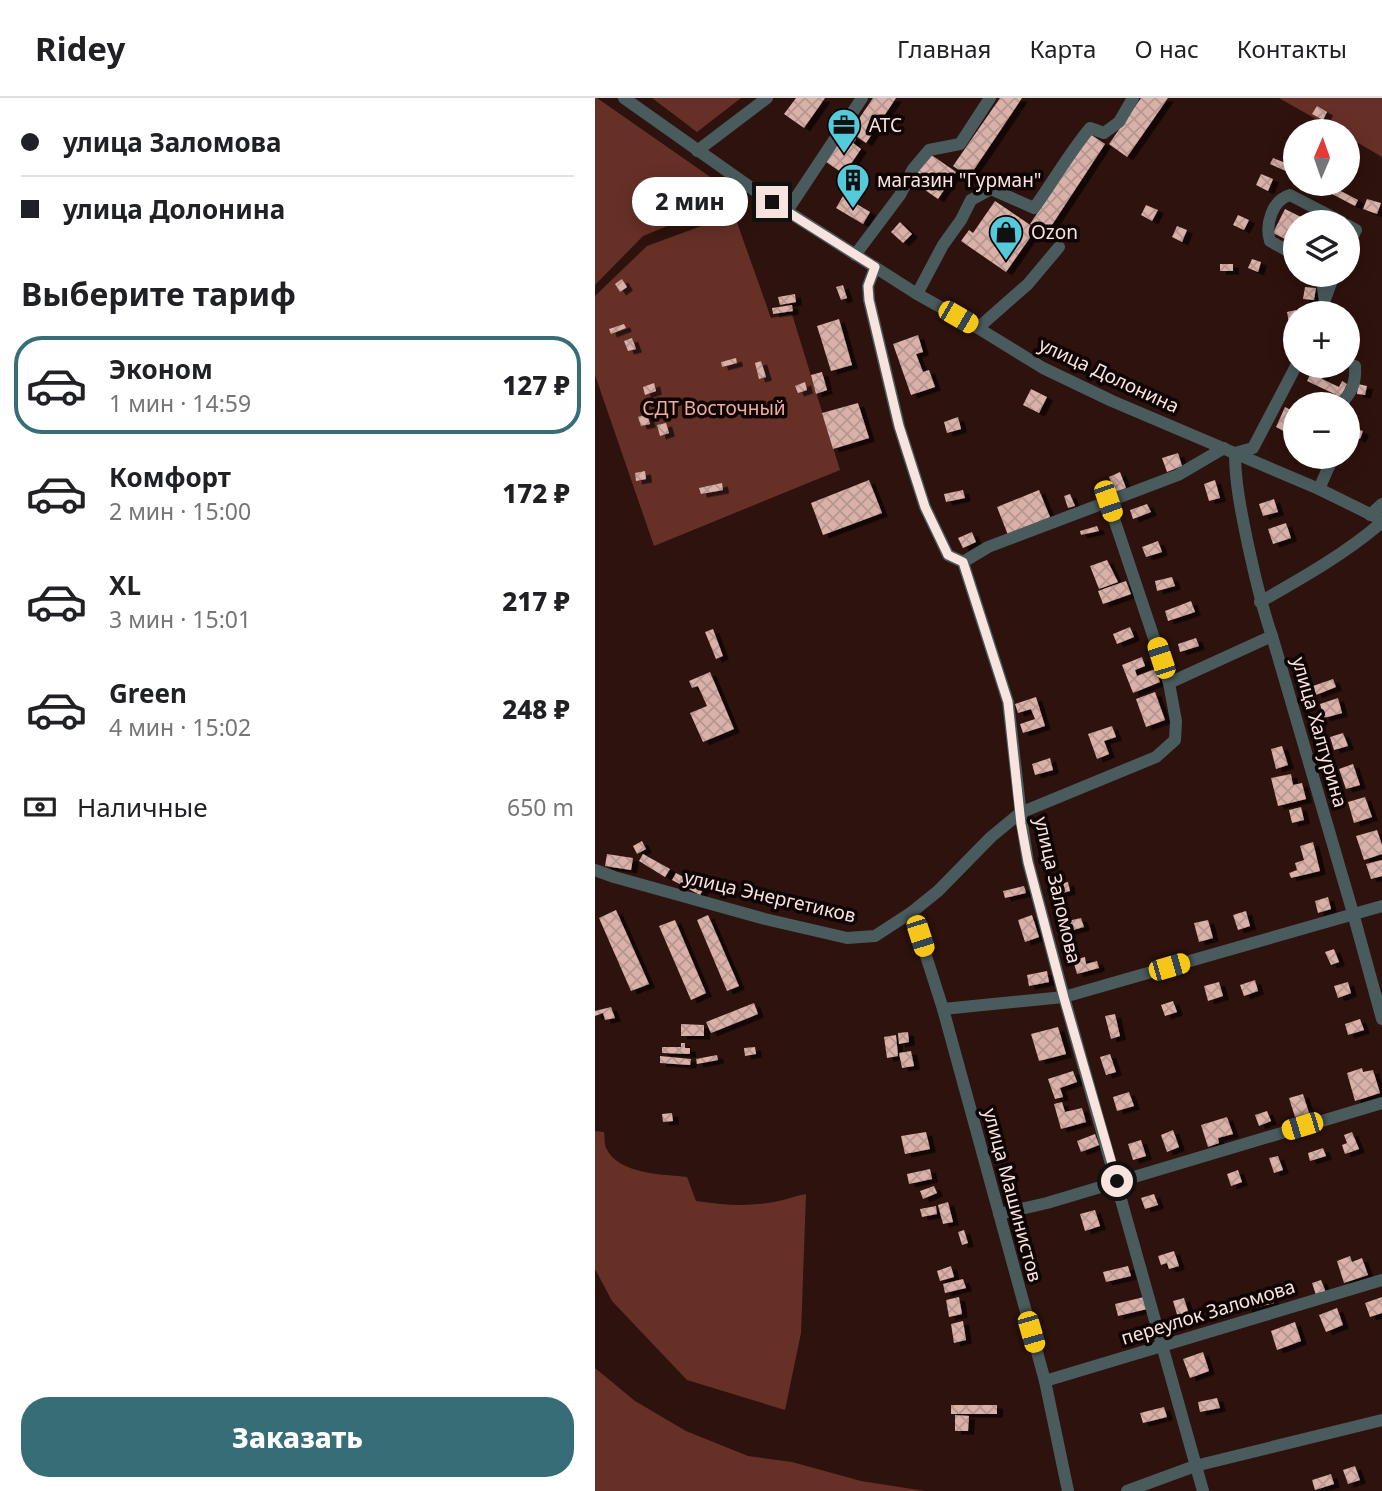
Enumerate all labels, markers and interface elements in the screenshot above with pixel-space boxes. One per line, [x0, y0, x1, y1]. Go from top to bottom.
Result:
text: Ridey [35, 26, 125, 71]
text: Главная [897, 32, 991, 65]
text: Карта [1029, 32, 1096, 65]
text: О нас [1134, 32, 1199, 65]
text: Контакты [1237, 32, 1347, 65]
office icon: АТС [825, 106, 863, 155]
place label: АТС [869, 112, 902, 138]
north arrow [1283, 119, 1360, 196]
map controls [1283, 119, 1360, 469]
text: улица Заломова [63, 124, 282, 160]
building icon: магазин "Гурман" [834, 161, 872, 210]
place label: магазин "Гурман" [877, 167, 1042, 193]
callout: 2 мин [632, 178, 747, 226]
text: 2 мин [655, 185, 725, 217]
route end [756, 186, 788, 218]
text: улица Долонина [63, 191, 285, 227]
button: layers [1283, 210, 1360, 287]
shop icon: Ozon [987, 213, 1025, 262]
place label: Ozon [1031, 219, 1078, 245]
text: Выберите тариф [21, 272, 296, 315]
car [935, 297, 982, 337]
button: + [1283, 301, 1360, 378]
street label: улица Долонина [1035, 331, 1183, 419]
text: Эконом [109, 351, 213, 387]
icon: car [25, 354, 88, 417]
text: 127 ₽ [502, 367, 570, 403]
text: 1 мин · 14:59 [109, 387, 251, 419]
button: − [1283, 392, 1360, 469]
park label: СДТ Восточный [642, 395, 786, 421]
text: Комфорт [109, 459, 231, 495]
icon: car [25, 462, 88, 525]
text: 172 ₽ [502, 475, 570, 511]
car [1092, 478, 1125, 524]
text: 2 мин · 15:00 [109, 495, 251, 527]
text: XL [109, 567, 141, 603]
icon: car [25, 570, 88, 633]
text: 217 ₽ [502, 583, 570, 619]
text: 3 мин · 15:01 [109, 603, 251, 635]
car [1145, 635, 1178, 681]
street label: улица Халтурина [1286, 654, 1354, 810]
text: Green [109, 675, 187, 711]
icon: car [25, 678, 88, 741]
text: 248 ₽ [502, 691, 570, 727]
text: 4 мин · 15:02 [109, 711, 251, 743]
icon: cash [21, 788, 59, 826]
text: Наличные [77, 789, 208, 825]
text: 650 m [507, 791, 574, 823]
street label: улица Заломова [1028, 814, 1088, 966]
street label: улица Энергетиков [682, 864, 858, 928]
car [904, 913, 937, 959]
car [1146, 951, 1193, 983]
street label: улица Машинистов [977, 1105, 1049, 1285]
car [1279, 1110, 1326, 1142]
route start [1101, 1165, 1133, 1197]
street label: переулок Заломова [1118, 1273, 1298, 1351]
car [1016, 1309, 1047, 1355]
button: Заказать [21, 1397, 574, 1477]

